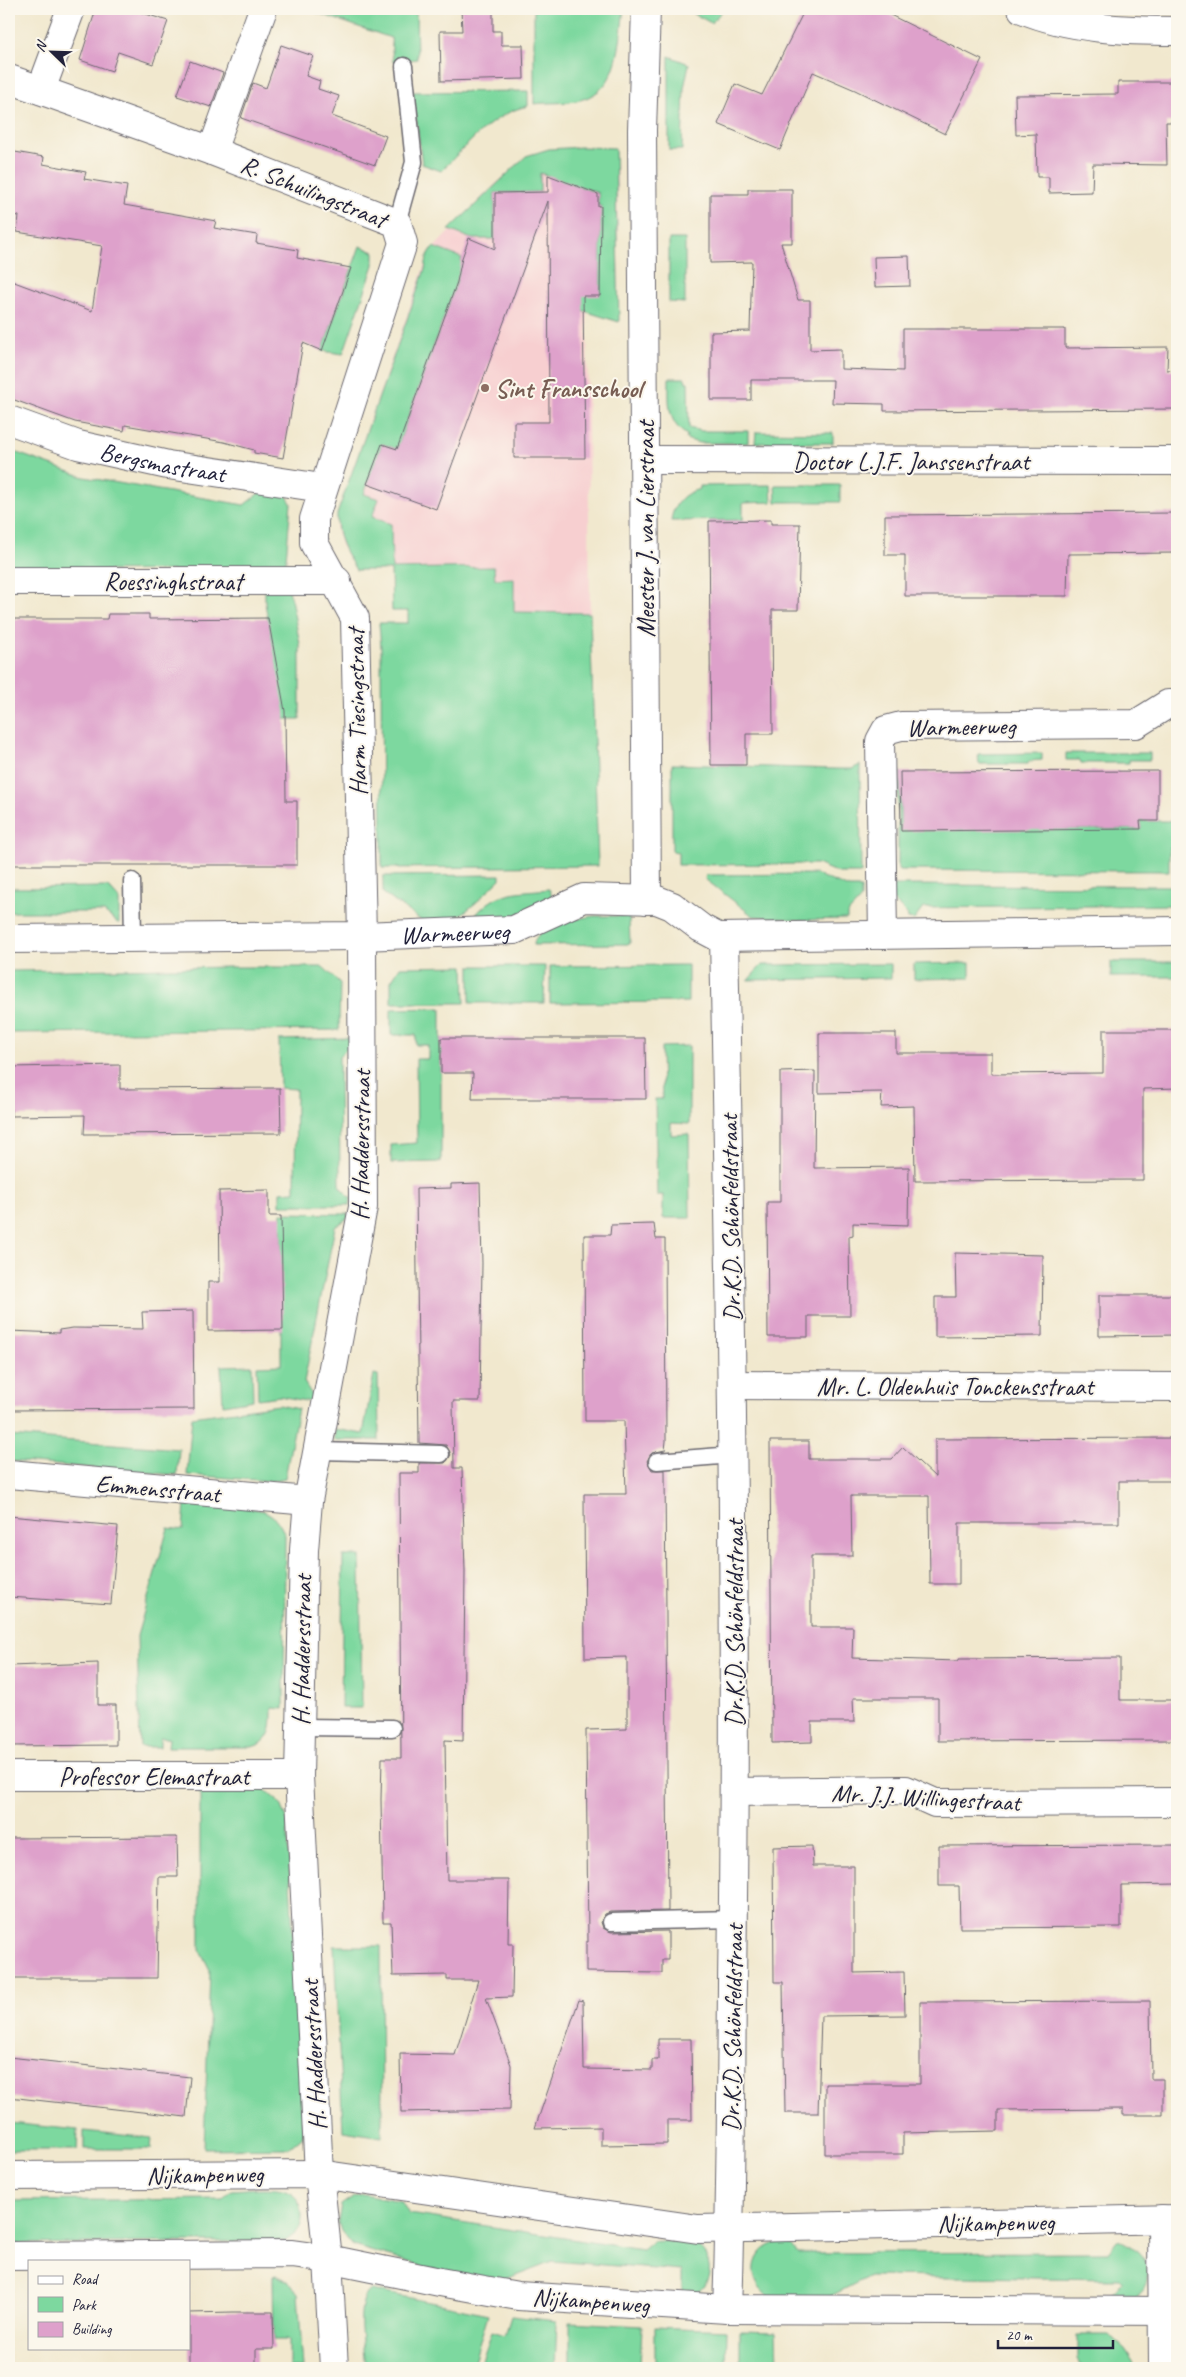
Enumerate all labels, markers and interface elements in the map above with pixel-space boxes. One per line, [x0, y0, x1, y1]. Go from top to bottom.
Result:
north arrow [28, 28, 78, 78]
text: N [31, 38, 51, 54]
street label: R. Schuilingstraat [236, 148, 395, 237]
place label: Sint Fransschool [495, 373, 646, 405]
marker: Sint Fransschool [479, 382, 491, 394]
street label: Meester J. van Lierstraat [630, 418, 662, 637]
street label: Bergsmastraat [97, 435, 230, 491]
street label: Doctor L.J.F. Janssenstraat [793, 446, 1032, 478]
street label: Roessinghstraat [104, 566, 246, 598]
street label: Harm Tiesingstraat [339, 624, 374, 796]
street label: Warmeerweg [907, 710, 1018, 744]
street label: Warmeerweg [400, 915, 512, 951]
street label: H. Haddersstraat [344, 1067, 378, 1221]
street label: Dr.K.D. Schönfeldstraat [713, 1111, 749, 1322]
street label: Mr. L. Oldenhuis Tonckensstraat [817, 1371, 1096, 1403]
street label: Emmensstraat [94, 1468, 224, 1511]
street label: Dr.K.D. Schönfeldstraat [719, 1517, 751, 1727]
street label: H. Haddersstraat [285, 1572, 319, 1726]
street label: Professor Elemastraat [59, 1761, 252, 1793]
street label: Mr. J.J. Willingestraat [831, 1777, 1024, 1819]
street label: Dr.K.D. Schönfeldstraat [715, 1921, 751, 2132]
street label: H. Haddersstraat [294, 1976, 334, 2131]
street label: Nijkampenweg [146, 2158, 265, 2192]
street label: Nijkampenweg [937, 2206, 1056, 2240]
legend [28, 2260, 190, 2350]
text: Road [72, 2270, 99, 2289]
street label: Nijkampenweg [531, 2281, 652, 2321]
text: Park [72, 2296, 97, 2315]
scale bar [998, 2317, 1114, 2349]
text: Building [72, 2320, 112, 2339]
text: 20 m [1006, 2326, 1033, 2345]

